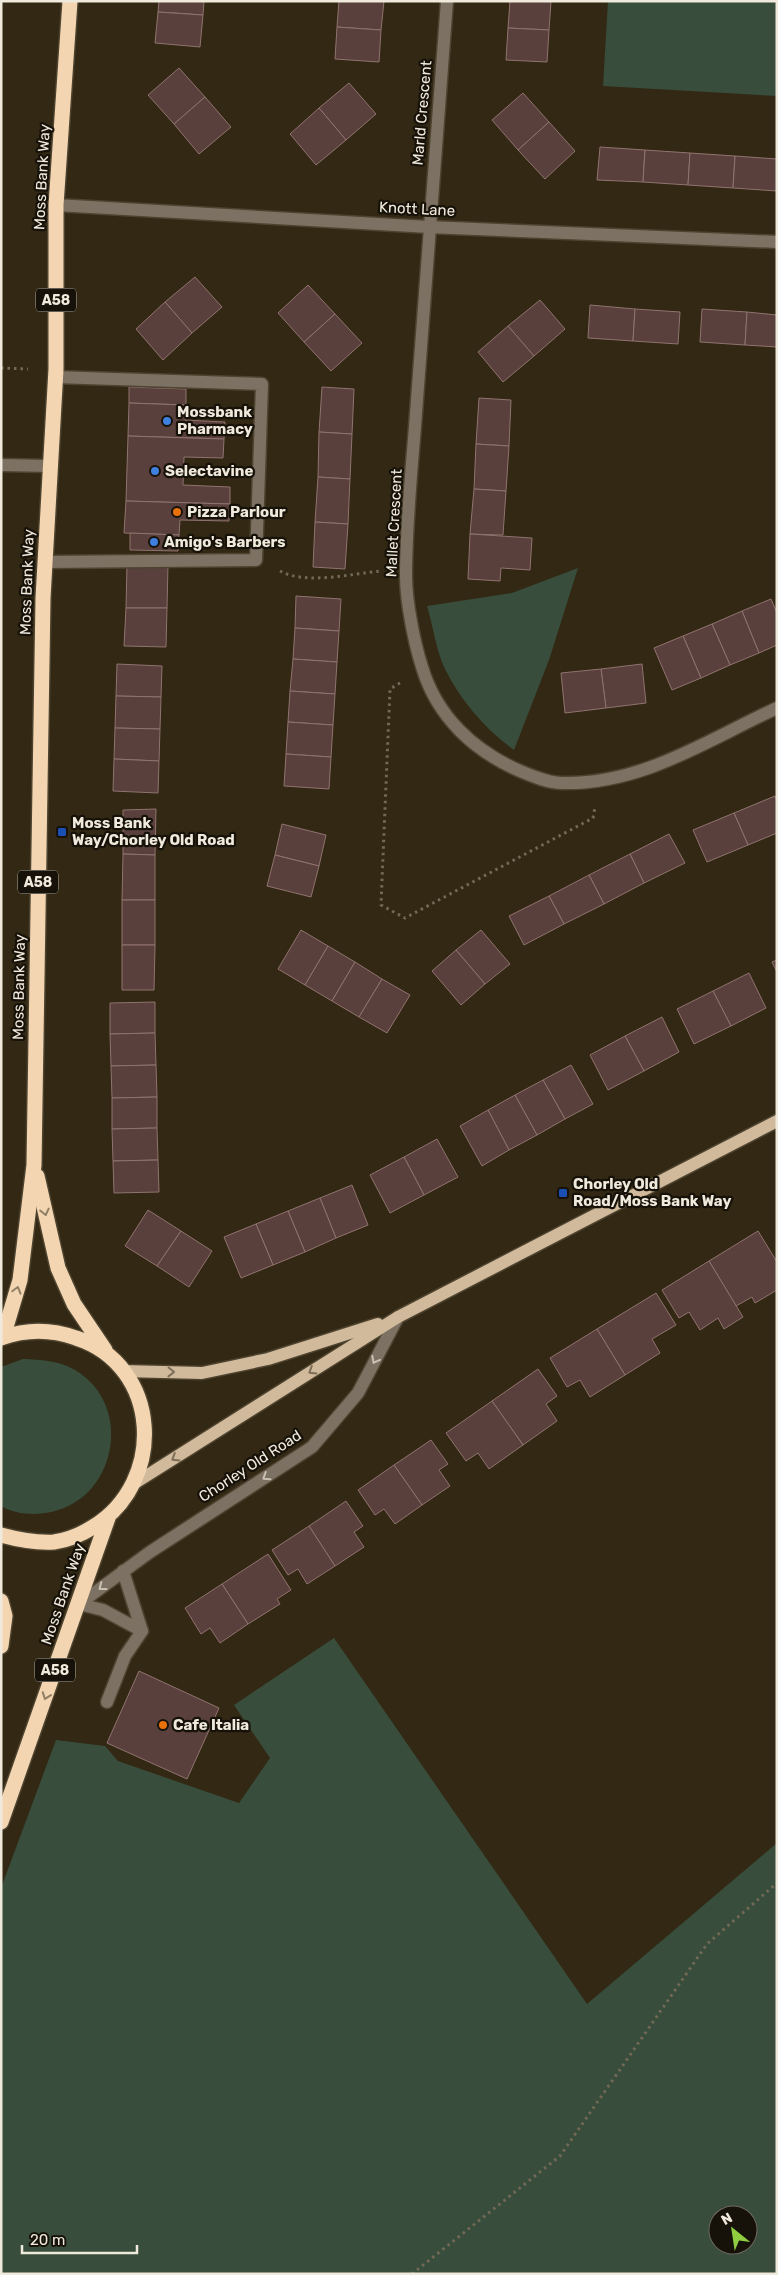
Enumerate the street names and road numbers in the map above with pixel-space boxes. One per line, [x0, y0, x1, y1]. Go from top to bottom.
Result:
street label: Marld Crescent [408, 60, 436, 166]
street label: Moss Bank Way [30, 124, 54, 230]
street label: Knott Lane [378, 198, 456, 220]
road number: A58 [36, 288, 76, 312]
street label: Mallet Crescent [382, 468, 406, 578]
street label: Moss Bank Way [16, 529, 38, 635]
road number: A58 [18, 870, 58, 894]
street label: Moss Bank Way [9, 934, 29, 1040]
street label: Chorley Old Road [195, 1426, 305, 1506]
street label: Moss Bank Way [37, 1541, 89, 1647]
road number: A58 [35, 1658, 75, 1682]

